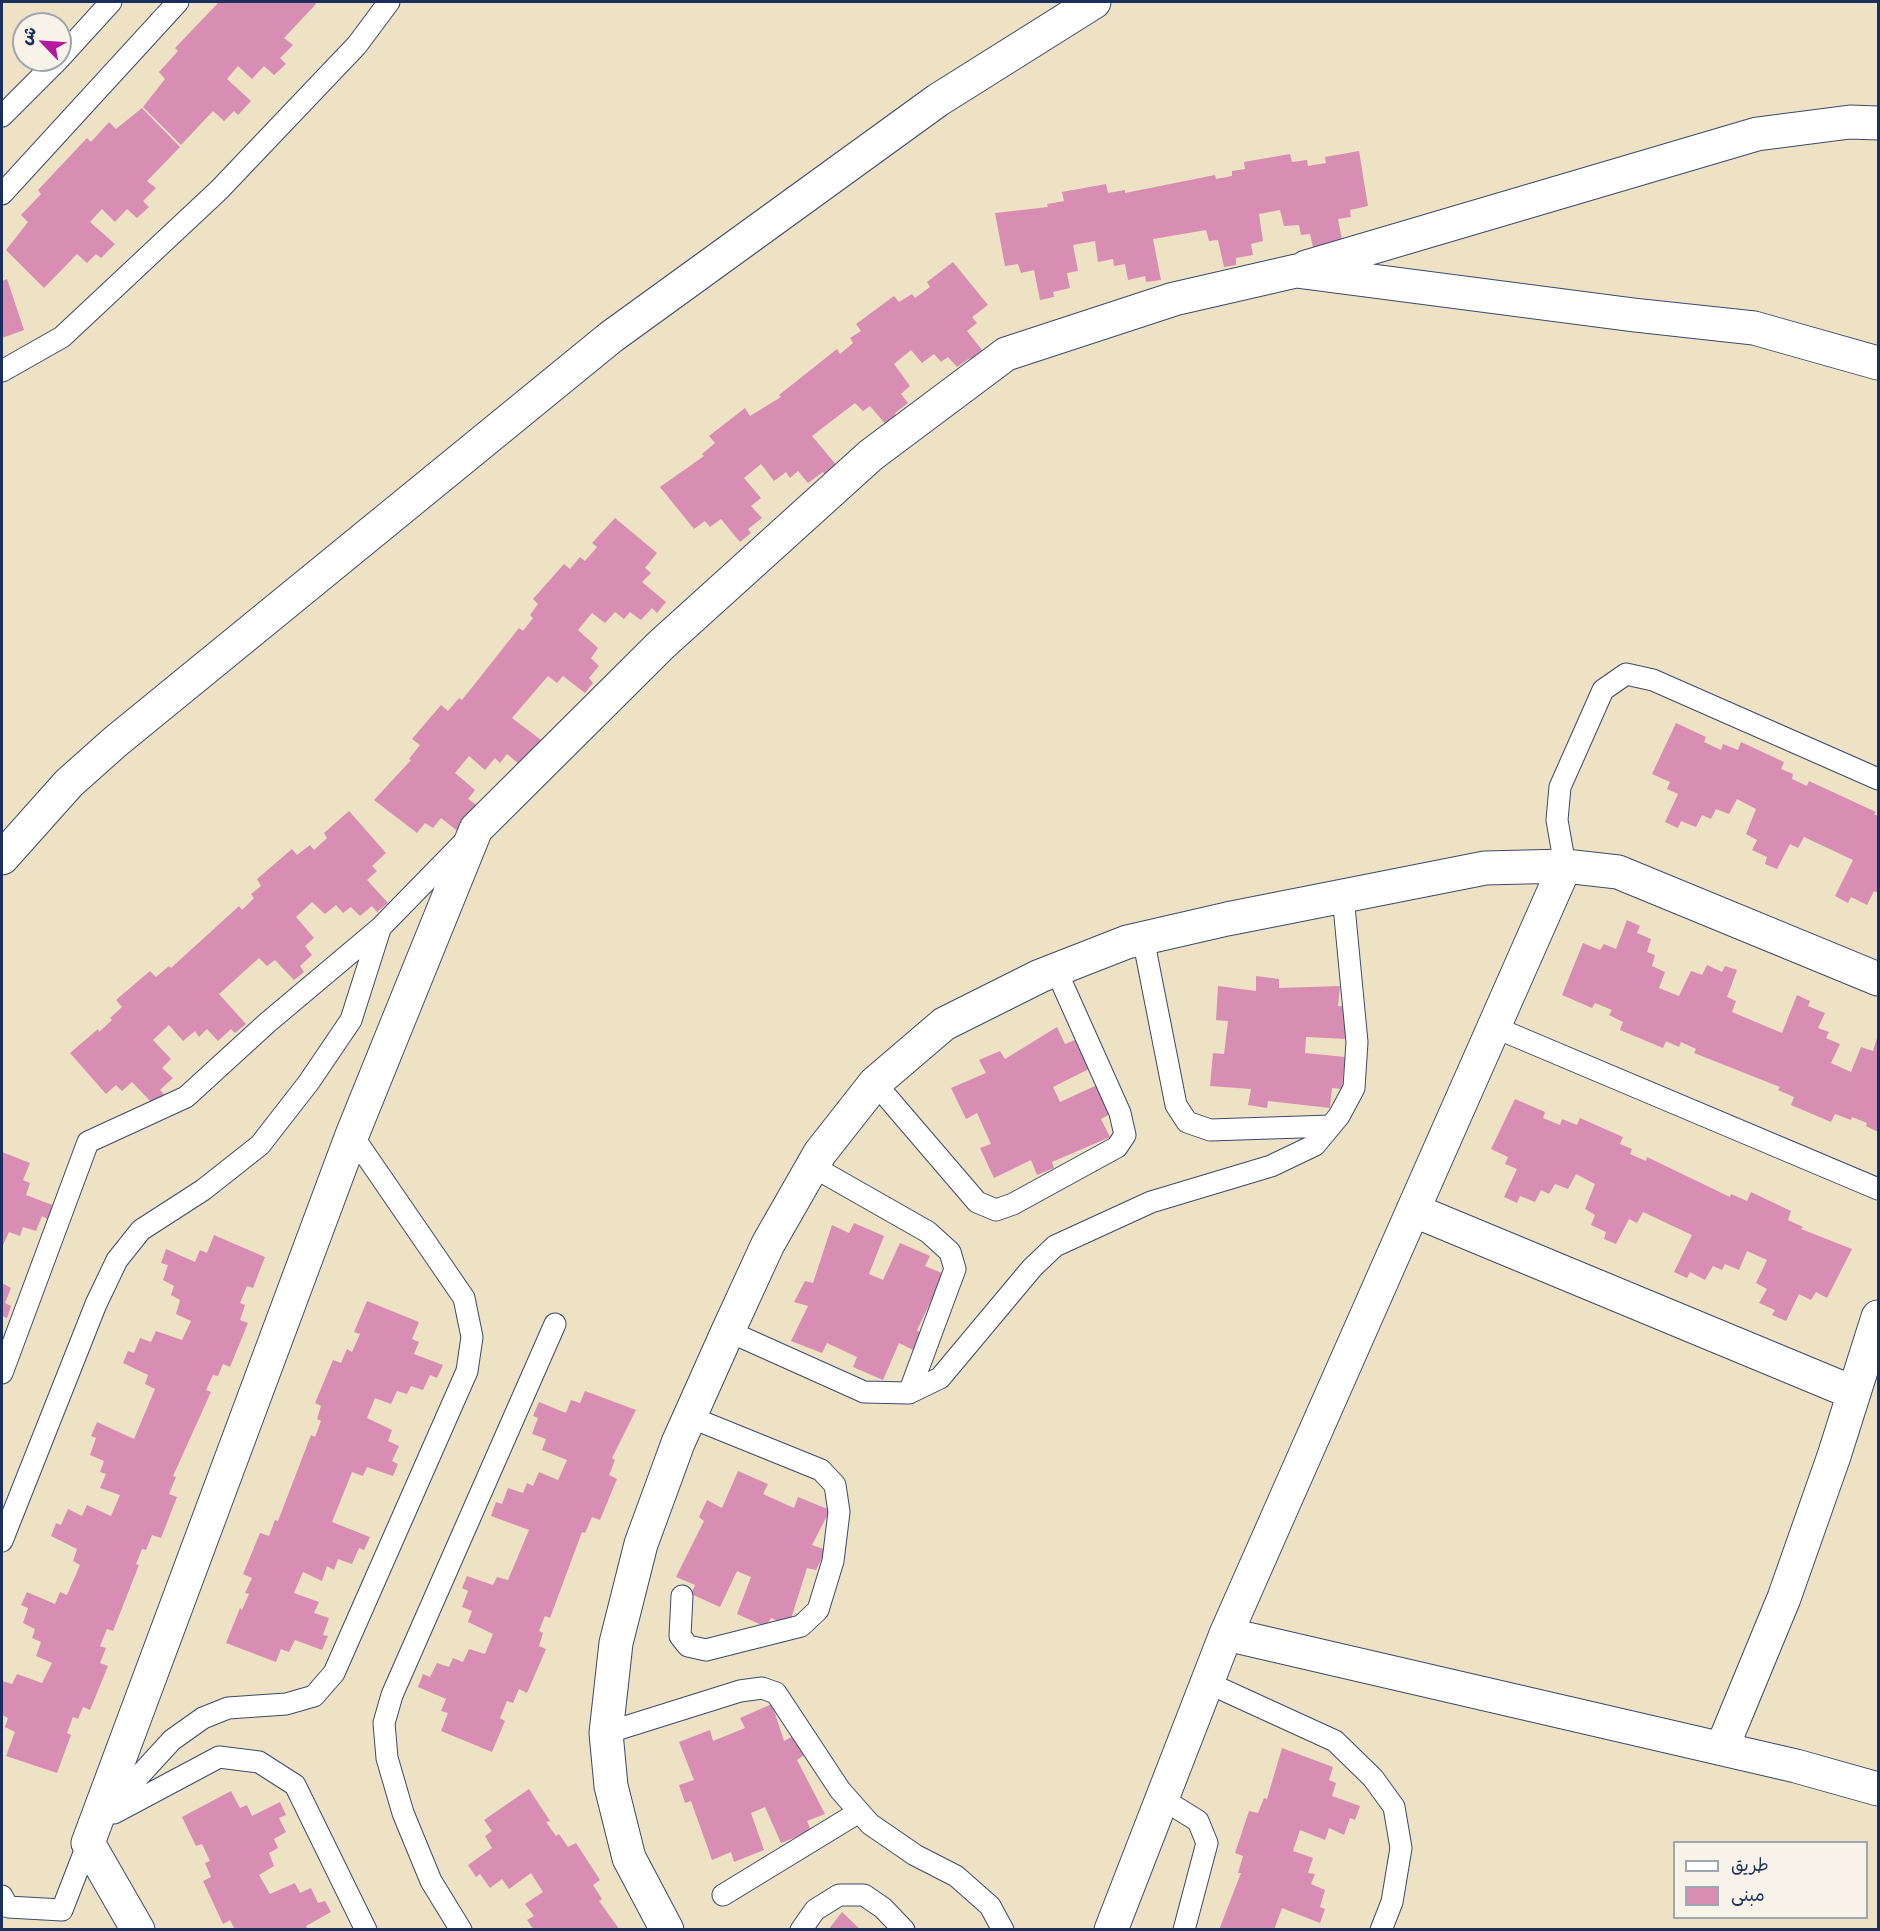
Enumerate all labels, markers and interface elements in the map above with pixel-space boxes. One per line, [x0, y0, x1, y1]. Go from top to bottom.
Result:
north arrow [12, 12, 72, 72]
text: ش [15, 23, 40, 47]
legend [1673, 1841, 1868, 1919]
text: طريق [1731, 1853, 1769, 1876]
text: مبنى [1731, 1883, 1765, 1906]

